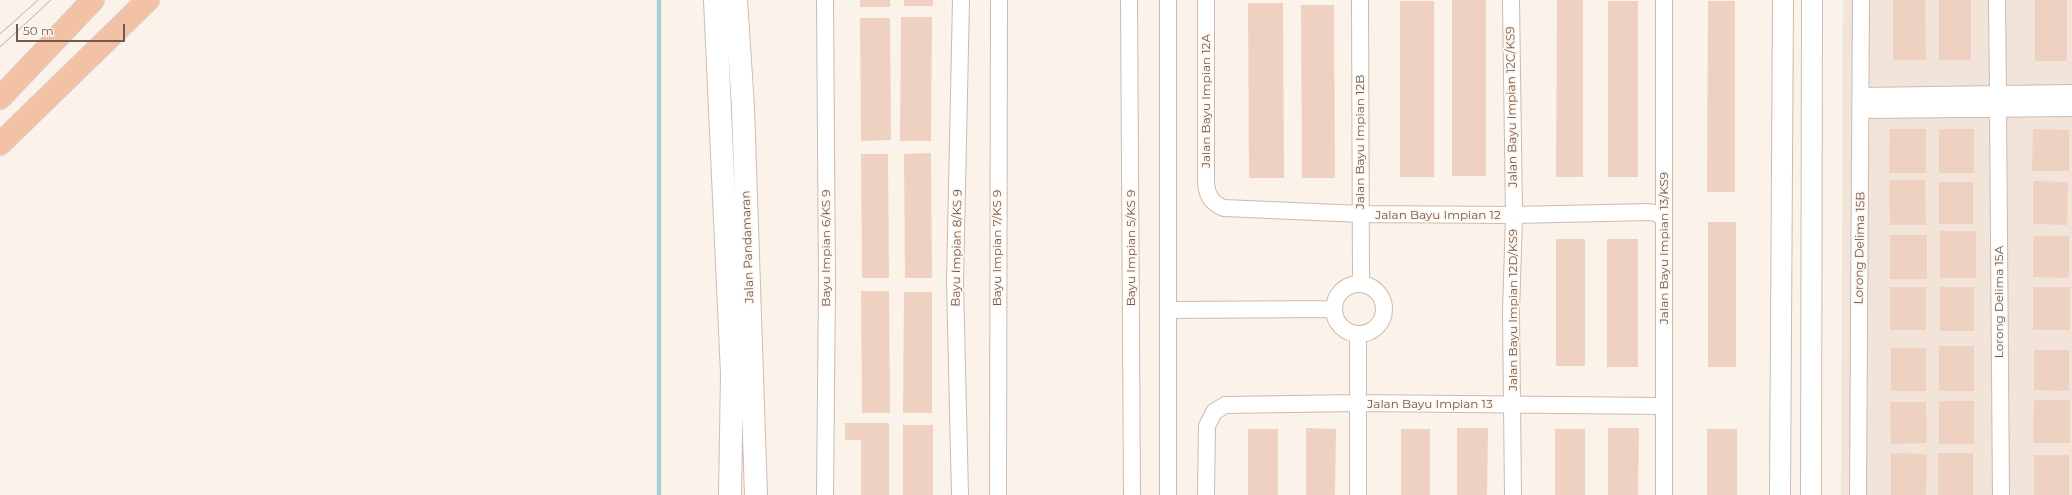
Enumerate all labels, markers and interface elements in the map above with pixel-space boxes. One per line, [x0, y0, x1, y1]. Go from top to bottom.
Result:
scale bar [18, 16, 127, 42]
text: 50 m [23, 23, 54, 38]
street label: Jalan Bayu Impian 12C/KS9 [1503, 26, 1521, 188]
street label: Jalan Bayu Impian 12A [1199, 34, 1213, 168]
street label: Jalan Bayu Impian 12B [1353, 75, 1367, 209]
street label: Jalan Bayu Impian 13/KS9 [1657, 172, 1671, 324]
street label: Bayu Impian 6/KS 9 [819, 189, 833, 307]
street label: Bayu Impian 8/KS 9 [949, 189, 965, 307]
street label: Jalan Pandamaran [739, 190, 757, 304]
street label: Bayu Impian 7/KS 9 [990, 190, 1004, 306]
street label: Bayu Impian 5/KS 9 [1124, 190, 1138, 306]
street label: Lorong Delima 15B [1852, 191, 1868, 305]
street label: Jalan Bayu Impian 12 [1375, 208, 1501, 222]
street label: Jalan Bayu Impian 12D/KS9 [1506, 229, 1520, 391]
street label: Lorong Delima 15A [1992, 246, 2006, 358]
street label: Jalan Bayu Impian 13 [1367, 397, 1493, 411]

